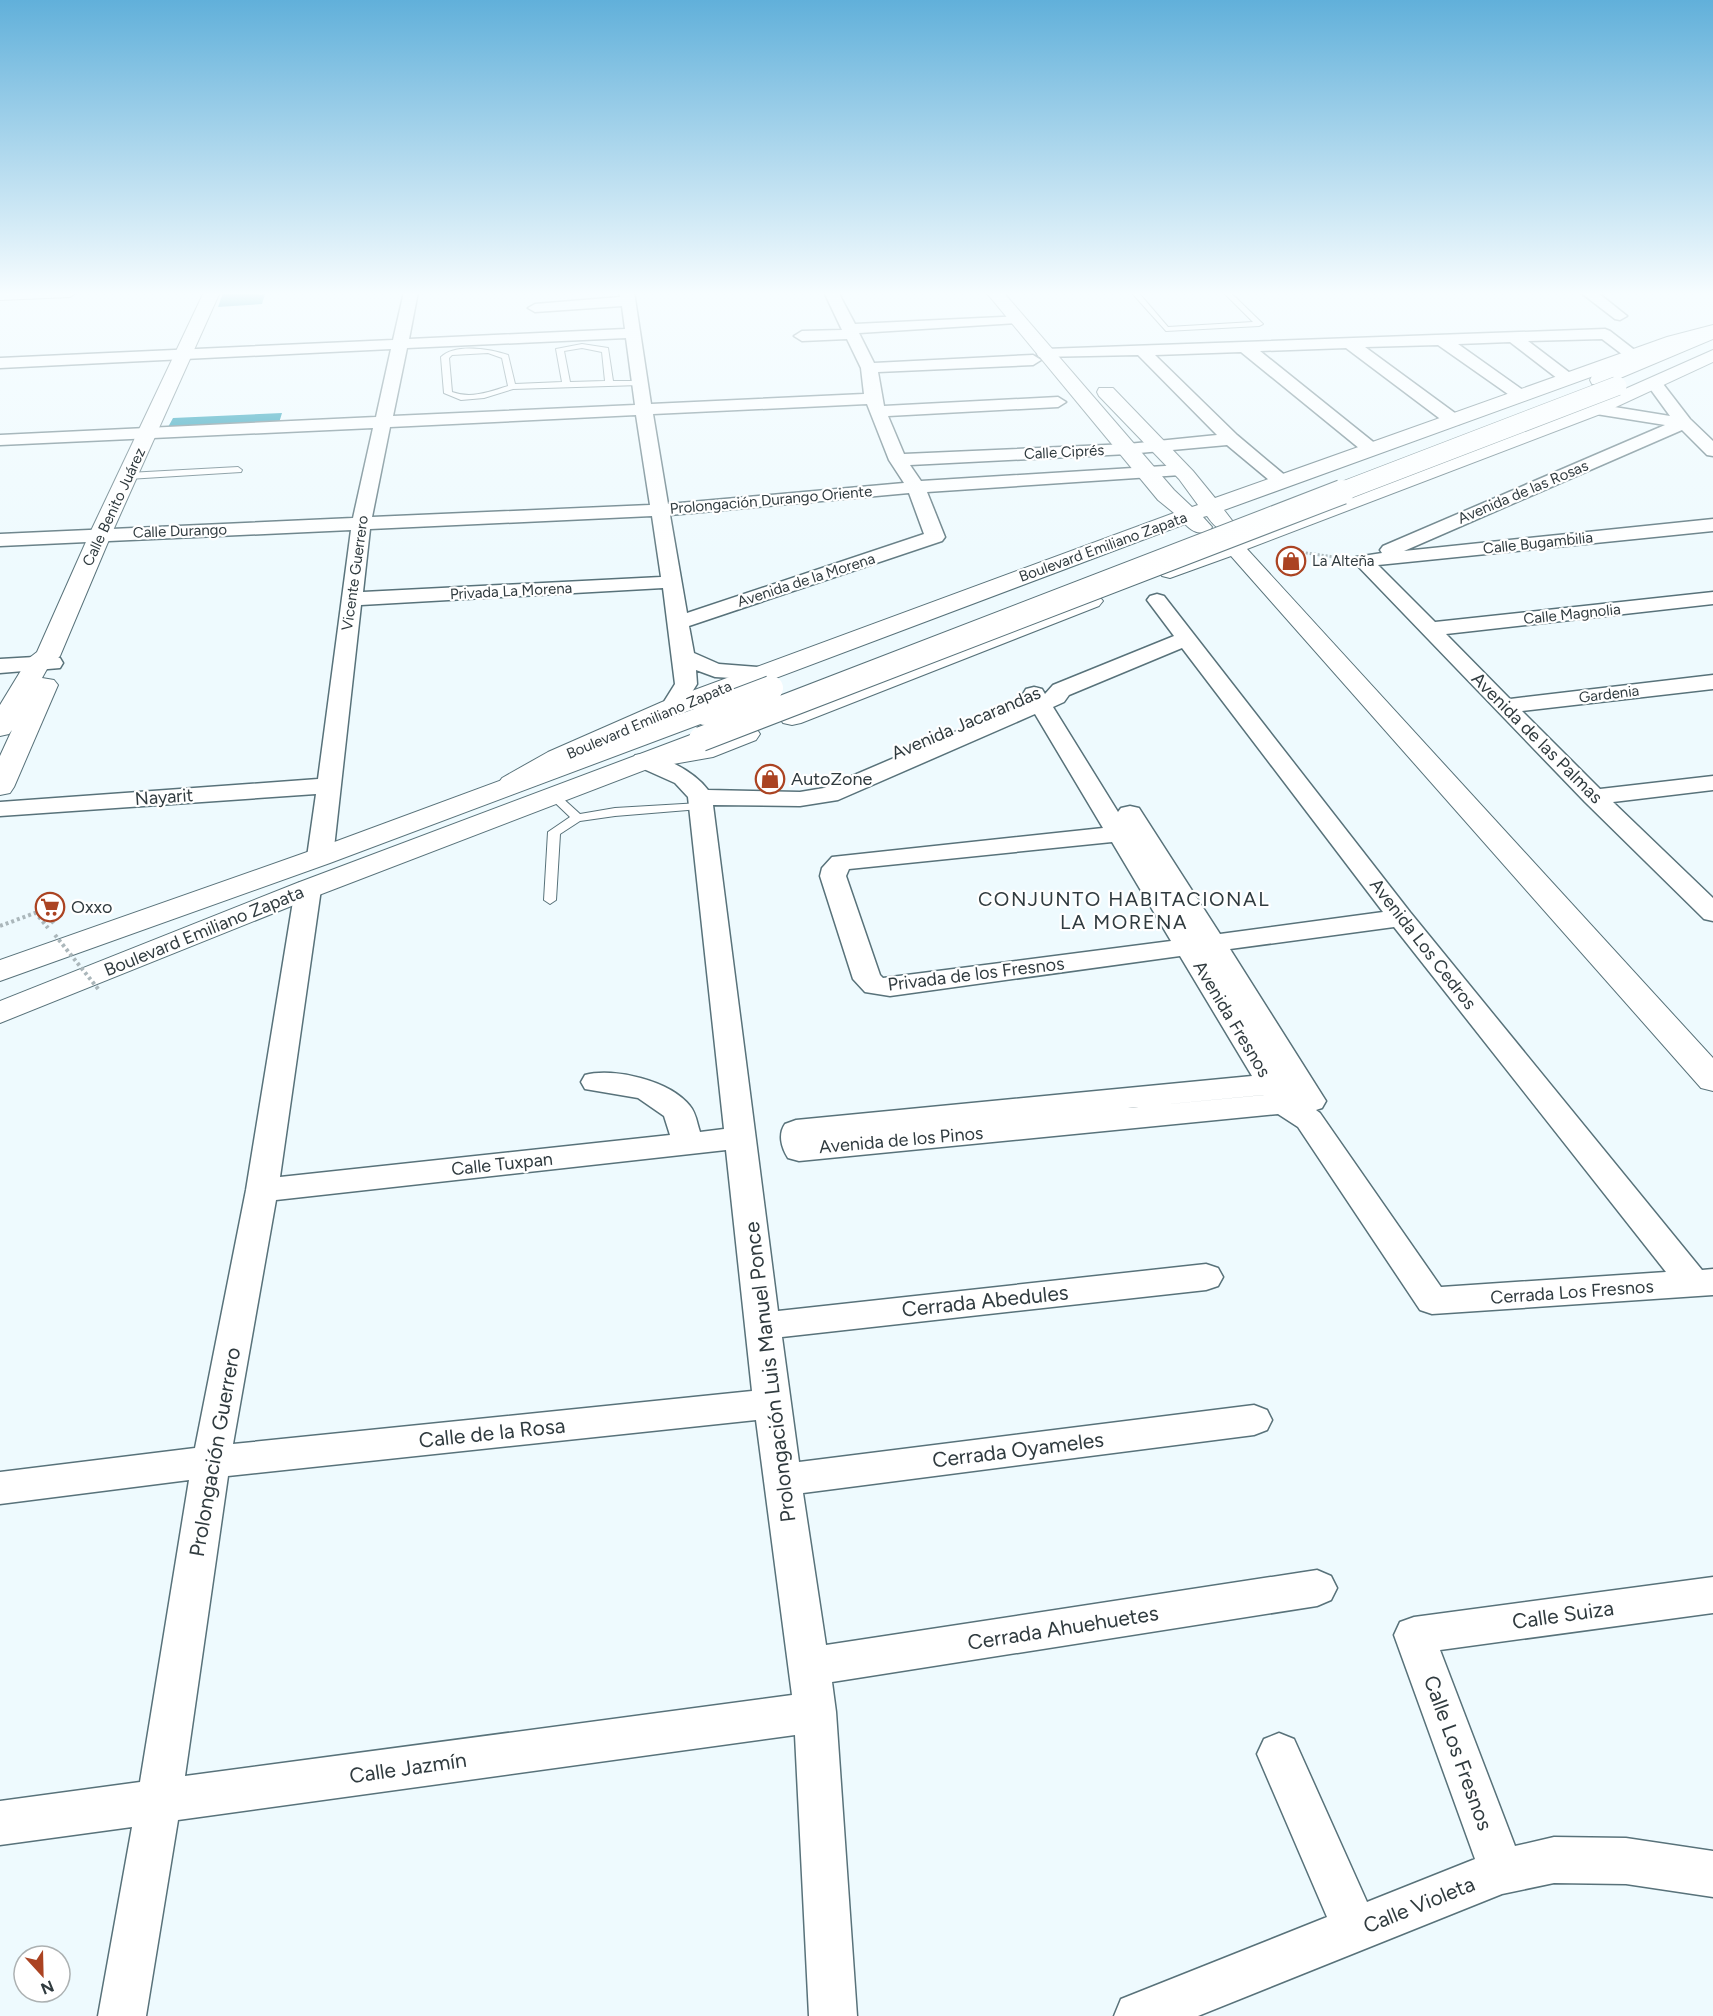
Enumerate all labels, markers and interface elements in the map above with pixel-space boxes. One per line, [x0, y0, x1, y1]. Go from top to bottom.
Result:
street label: Calle Ciprés [1023, 441, 1105, 463]
street label: Calle Benito Juárez [79, 445, 149, 569]
street label: Avenida de las Rosas [1455, 456, 1591, 528]
street label: Prolongación Durango Oriente [669, 482, 873, 518]
street label: Boulevard Emiliano Zapata [1016, 508, 1190, 586]
street label: Vicente Guerrero [338, 514, 372, 632]
street label: Calle Durango [133, 520, 228, 542]
street label: Calle Bugambilia [1482, 528, 1594, 558]
shop icon: La Alteña [1275, 545, 1307, 577]
street label: Avenida de la Morena [735, 549, 877, 611]
place label: La Alteña [1312, 552, 1374, 570]
street label: Privada La Morena [449, 579, 573, 603]
street label: Calle Magnolia [1523, 600, 1621, 628]
street label: Avenida de las Palmas [1467, 668, 1607, 808]
street label: Boulevard Emiliano Zapata [564, 677, 734, 763]
street label: Gardenia [1578, 681, 1640, 707]
street label: Avenida Jacarandas [888, 682, 1044, 764]
shop icon: AutoZone [754, 763, 786, 795]
place label: AutoZone [791, 768, 872, 790]
street label: Nayarit [134, 784, 194, 810]
street label: Avenida Los Cedros [1365, 874, 1481, 1014]
street label: Boulevard Emiliano Zapata [101, 881, 307, 981]
district label: CONJUNTO HABITACIONAL LA MORENA [978, 887, 1270, 934]
supermarket icon: Oxxo [34, 891, 66, 923]
place label: Oxxo [71, 896, 112, 918]
street label: Privada de los Fresnos [886, 952, 1066, 996]
street label: Avenida Fresnos [1189, 957, 1275, 1081]
street label: Avenida de los Pinos [818, 1122, 984, 1158]
street label: Calle Tuxpan [450, 1148, 554, 1180]
street label: Prolongación Luis Manuel Ponce [739, 1220, 800, 1524]
street label: Cerrada Los Fresnos [1490, 1275, 1654, 1309]
street label: Cerrada Abedules [900, 1279, 1070, 1322]
street label: Prolongación Guerrero [184, 1345, 245, 1559]
street label: Calle de la Rosa [418, 1412, 566, 1453]
street label: Cerrada Oyameles [931, 1427, 1105, 1472]
street label: Calle Suiza [1511, 1595, 1615, 1634]
street label: Cerrada Ahuehuetes [966, 1600, 1160, 1655]
street label: Calle Los Fresnos [1419, 1672, 1498, 1834]
street label: Calle Jazmín [348, 1747, 468, 1788]
street label: Calle Violeta [1359, 1871, 1478, 1938]
north arrow [12, 1944, 72, 2004]
text: N [38, 1976, 57, 1999]

